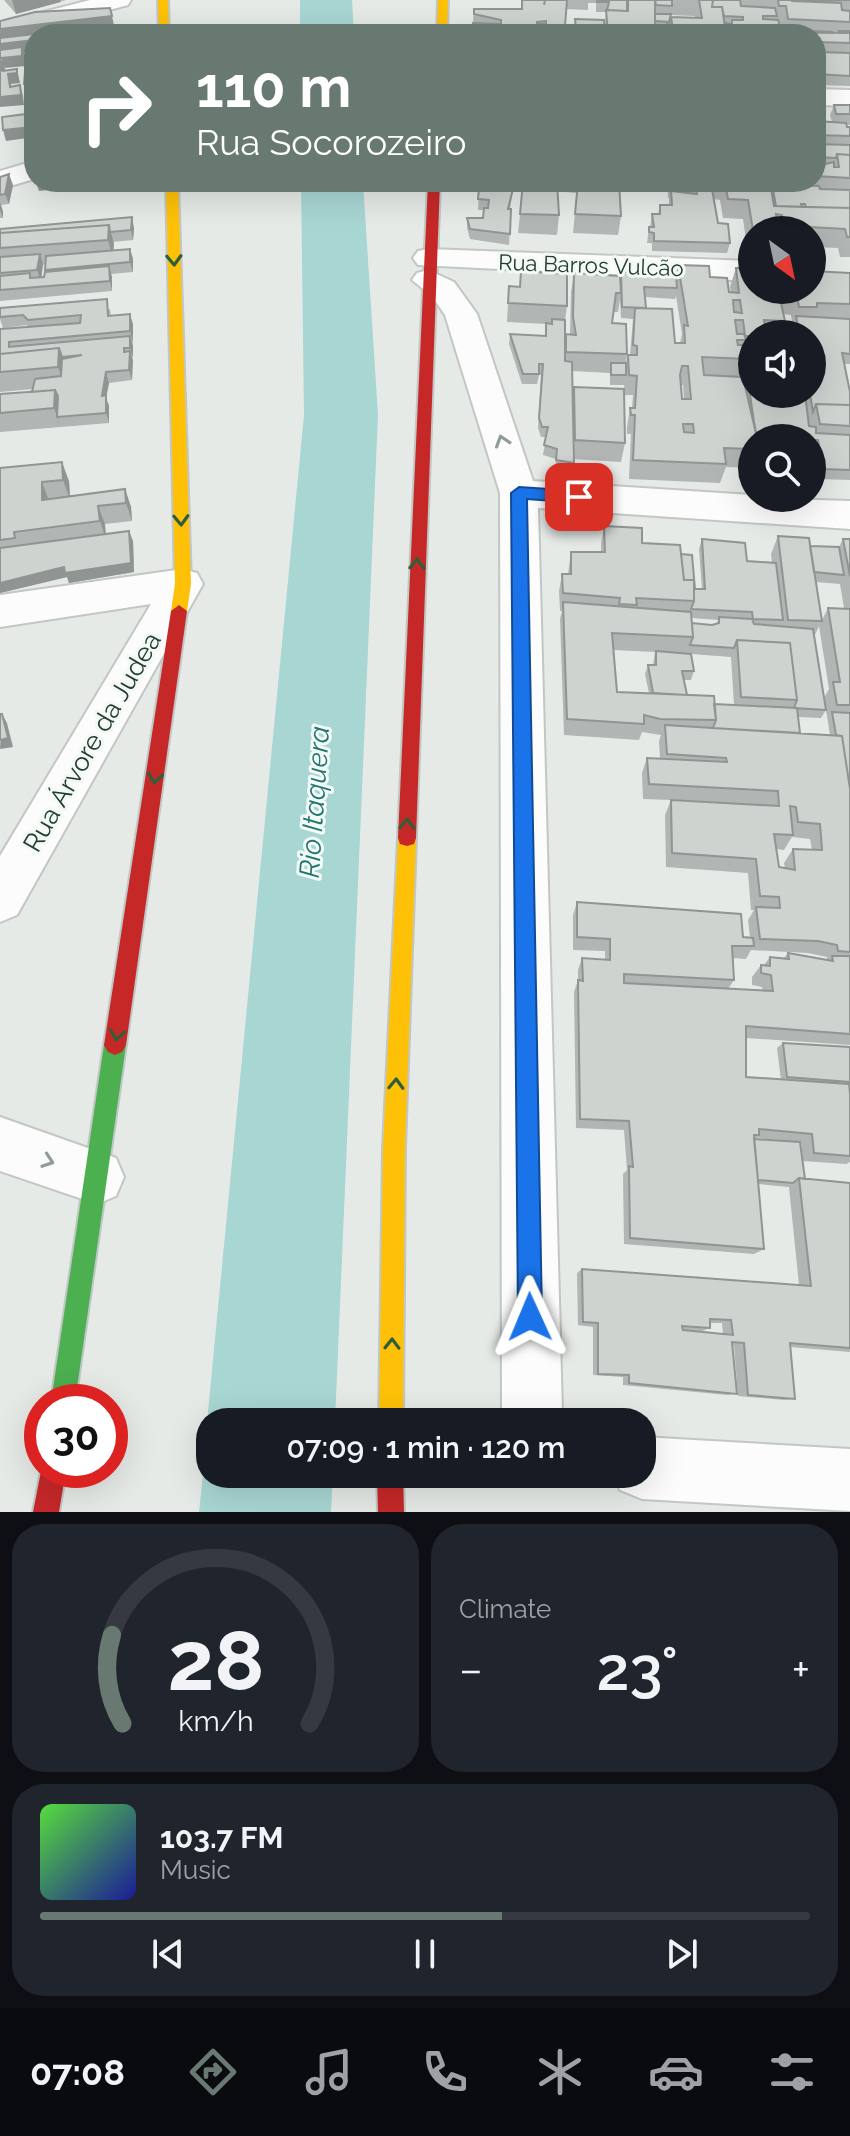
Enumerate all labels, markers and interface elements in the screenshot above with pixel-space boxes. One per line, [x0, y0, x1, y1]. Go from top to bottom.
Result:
text: 110 m [196, 54, 351, 120]
icon: right [64, 56, 168, 160]
text: Rua Socorozeiro [196, 121, 467, 163]
north arrow [738, 216, 826, 304]
map controls [738, 216, 826, 512]
street label: Rua Barros Vulcão [498, 249, 684, 281]
one-way arrow [166, 254, 183, 267]
button: sound [738, 320, 826, 408]
button: search [738, 424, 826, 512]
one-way arrow [495, 434, 511, 448]
pin [545, 463, 613, 531]
icon: arrive [557, 475, 601, 519]
one-way arrow [173, 514, 190, 527]
one-way arrow [408, 557, 425, 570]
street label: Rua Árvore da Judea [17, 627, 167, 857]
water label: Rio Itaquera [293, 725, 336, 879]
one-way arrow [147, 771, 164, 785]
one-way arrow [398, 817, 415, 830]
one-way arrow [109, 1028, 126, 1042]
one-way arrow [388, 1077, 405, 1090]
one-way arrow [41, 1151, 55, 1167]
position arrow [488, 1275, 572, 1359]
one-way arrow [383, 1337, 401, 1350]
speed limit sign: 30 [24, 1384, 128, 1488]
text: 07:09 · 1 min · 120 m [287, 1430, 565, 1465]
text: Climate [459, 1594, 551, 1624]
text: 28 [167, 1612, 264, 1709]
text: 23° [597, 1634, 678, 1704]
text: − [459, 1644, 483, 1695]
text: + [792, 1644, 810, 1695]
text: km/h [178, 1704, 253, 1738]
text: 103.7 FM [160, 1820, 283, 1855]
text: Music [160, 1855, 231, 1885]
icon: previous [146, 1932, 190, 1976]
icon: pause [403, 1932, 447, 1976]
icon: next [660, 1932, 704, 1976]
icon: directions [185, 2044, 241, 2100]
icon: music [301, 2044, 357, 2100]
icon: phone [417, 2044, 473, 2100]
icon: climate [532, 2044, 588, 2100]
icon: car [648, 2044, 704, 2100]
icon: filters [764, 2044, 820, 2100]
text: 07:08 [30, 2051, 125, 2093]

